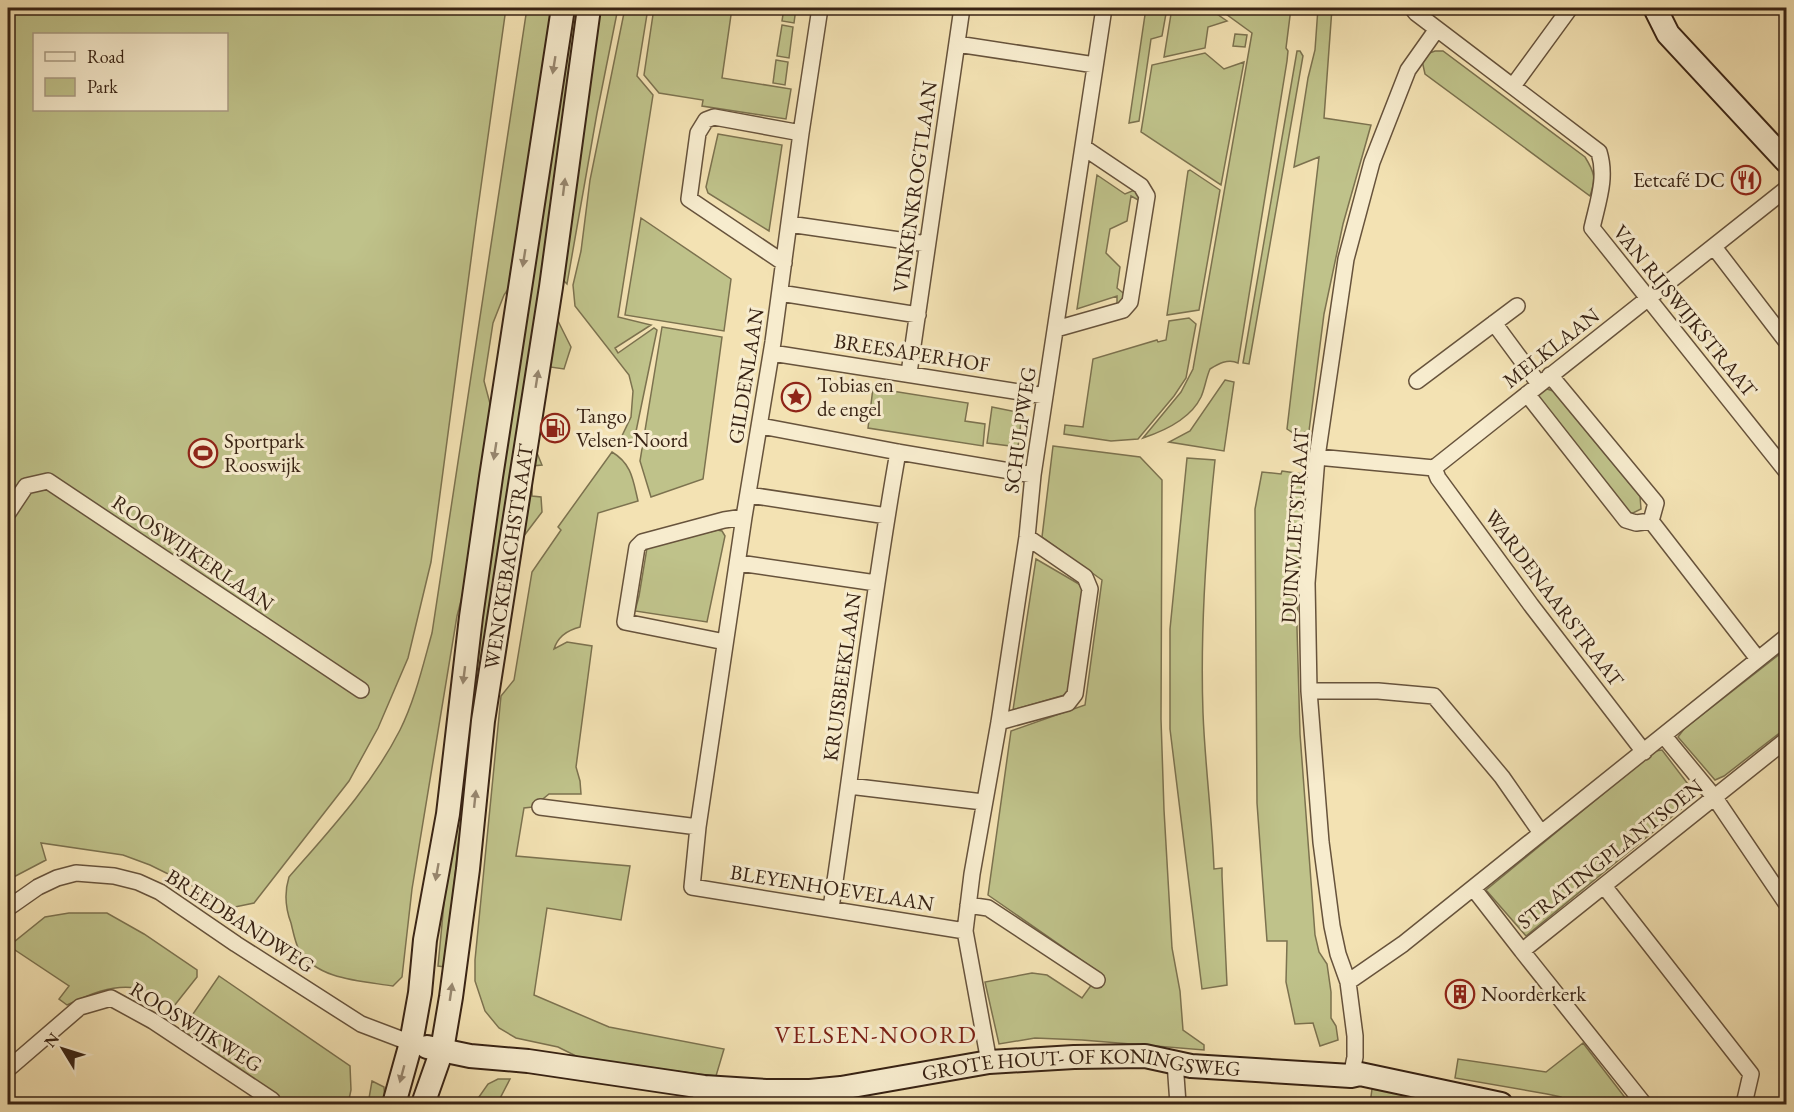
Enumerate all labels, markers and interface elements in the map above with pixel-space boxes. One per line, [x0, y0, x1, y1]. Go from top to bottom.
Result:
legend [33, 33, 228, 111]
text: Road [87, 45, 126, 68]
one-way arrow [549, 56, 558, 75]
text: Park [87, 75, 118, 98]
street label: VINKENKROGTLAAN [886, 79, 943, 294]
restaurant icon: Eetcafé DC [1730, 164, 1762, 196]
place label: Eetcafé DC [1633, 166, 1725, 193]
one-way arrow [559, 178, 569, 197]
street label: VAN RIJSWIJKSTRAAT [1607, 219, 1764, 403]
one-way arrow [520, 249, 529, 268]
street label: MELKLAAN [1497, 301, 1605, 394]
street label: GILDENLAAN [721, 306, 770, 446]
street label: BREESAPERHOF [832, 327, 992, 378]
street label: SCHULPWEG [997, 365, 1042, 495]
one-way arrow [533, 369, 542, 388]
place label: Tobias en de engel [817, 371, 894, 422]
place icon: Tobias en de engel [780, 381, 812, 413]
place label: Tango Velsen-Noord [576, 402, 688, 453]
fuel station icon: Tango Velsen-Noord [539, 412, 571, 444]
place label: Sportpark Rooswijk [224, 427, 306, 478]
street label: DUINVLIETSTRAAT [1274, 427, 1315, 624]
sports icon: Sportpark Rooswijk [187, 437, 219, 469]
street label: WENCKEBACHSTRAAT [477, 441, 539, 671]
one-way arrow [490, 441, 499, 460]
street label: ROOSWIJKERLAAN [107, 488, 280, 617]
street label: WARDENAARSTRAAT [1479, 504, 1630, 692]
street label: KRUISBEEKLAAN [816, 591, 867, 763]
one-way arrow [459, 666, 469, 685]
street label: STRATINGPLANTSOEN [1511, 772, 1708, 935]
one-way arrow [470, 789, 480, 808]
street label: BLEYENHOEVELAAN [728, 858, 936, 917]
street label: BREEDBANDWEG [161, 862, 320, 979]
one-way arrow [432, 863, 441, 882]
street label: ROOSWIJKWEG [125, 975, 267, 1078]
building icon: Noorderkerk [1444, 978, 1476, 1010]
place label: Noorderkerk [1481, 980, 1587, 1007]
one-way arrow [447, 983, 456, 1002]
north arrow [33, 1019, 93, 1079]
district label: VELSEN-NOORD [775, 1019, 977, 1050]
text: N [39, 1028, 64, 1052]
street label: GROTE HOUT- OF KONINGSWEG [920, 1042, 1241, 1087]
one-way arrow [397, 1065, 407, 1083]

